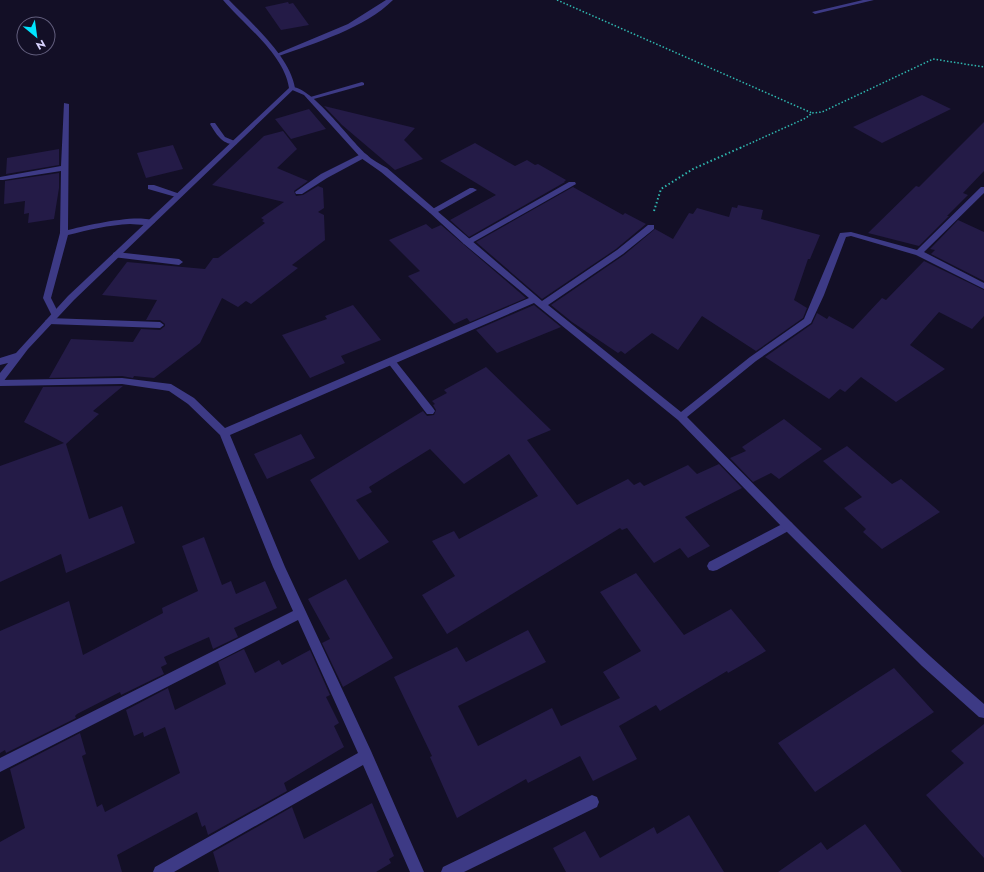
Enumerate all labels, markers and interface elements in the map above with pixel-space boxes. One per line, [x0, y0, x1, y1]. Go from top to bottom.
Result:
north arrow [16, 16, 56, 56]
text: N [33, 36, 49, 54]

